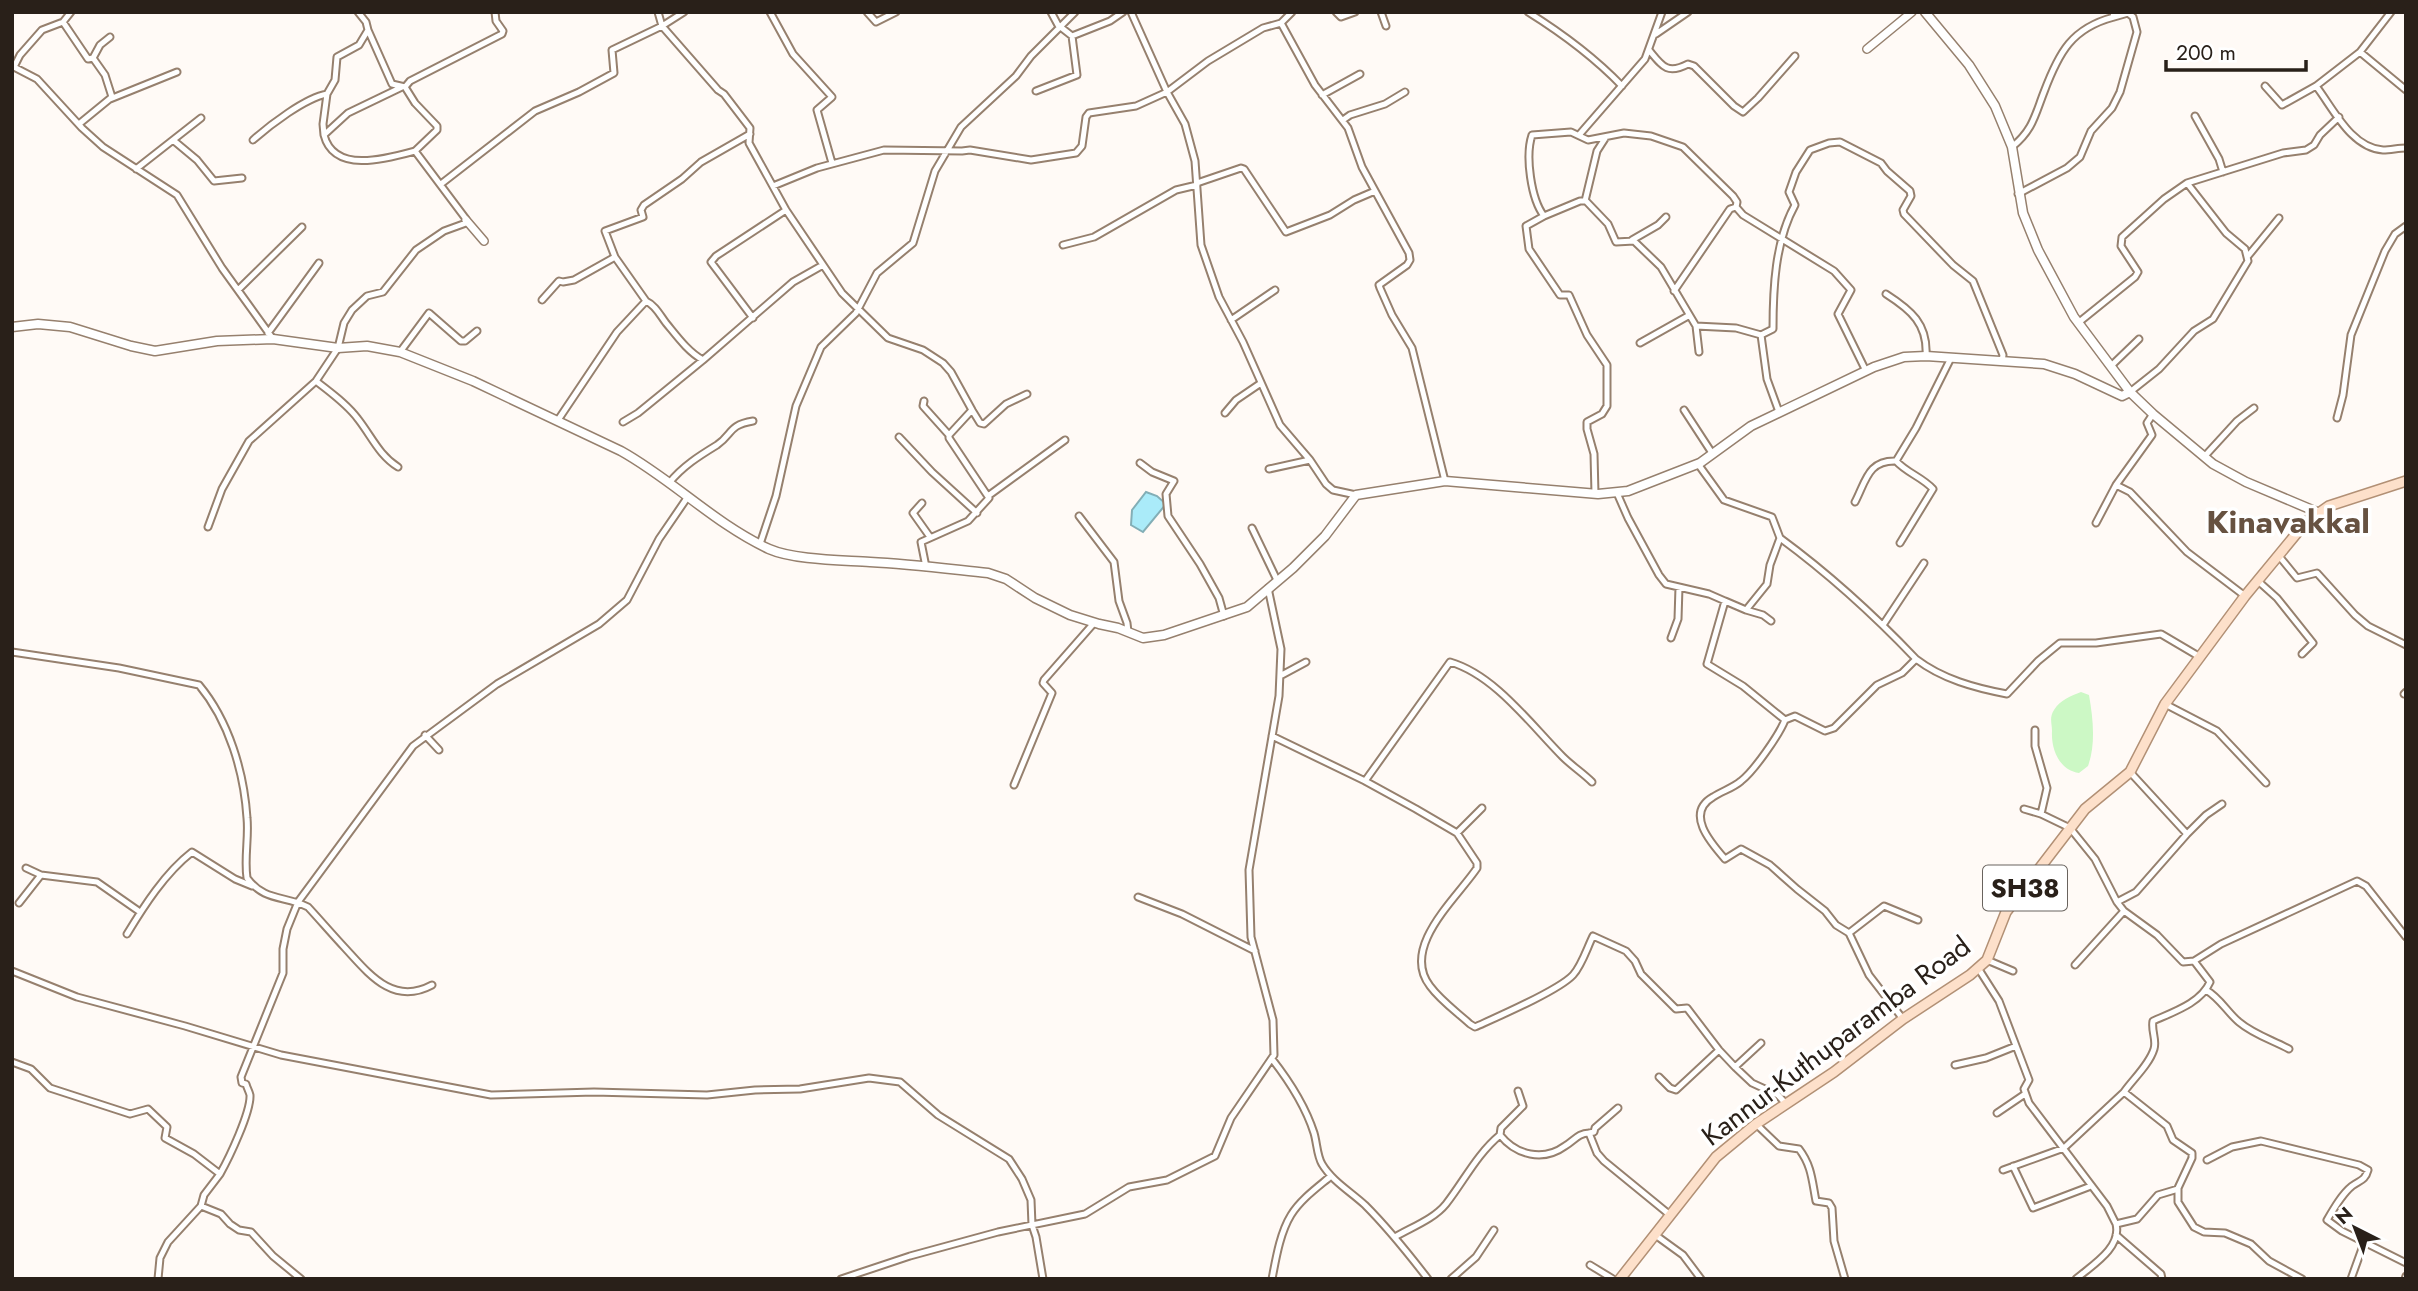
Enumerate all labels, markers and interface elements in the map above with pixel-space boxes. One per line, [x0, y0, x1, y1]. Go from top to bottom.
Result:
scale bar [2166, 28, 2306, 72]
text: 200 m [2176, 38, 2236, 68]
district label: Kinavakkal [2206, 499, 2370, 545]
road number: SH38 [1983, 866, 2067, 911]
street label: Kannur-Kuthuparamba Road [1693, 926, 1979, 1156]
north arrow [2320, 1193, 2390, 1263]
text: N [2329, 1201, 2359, 1231]

